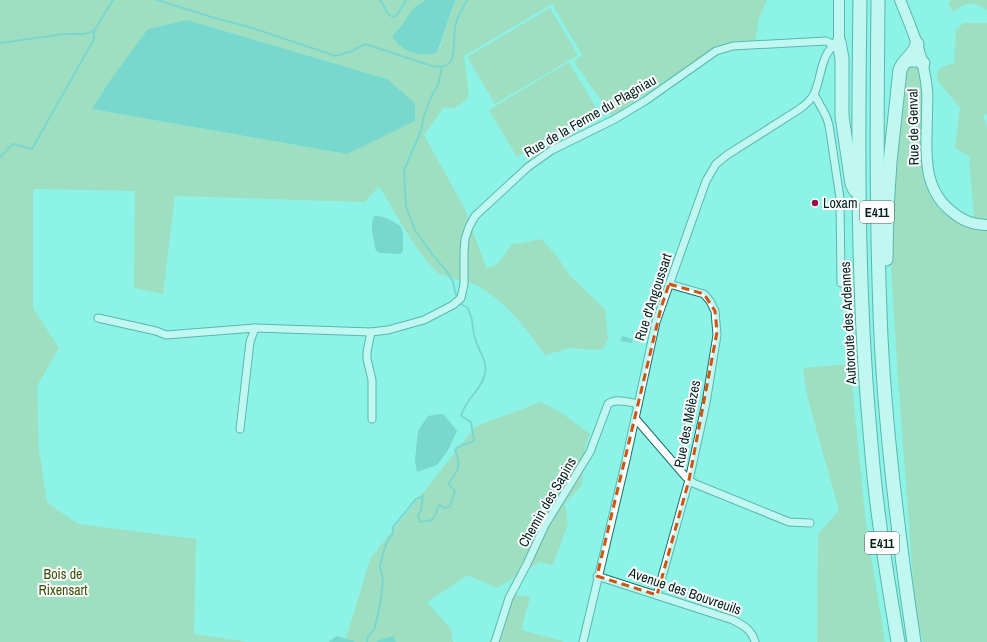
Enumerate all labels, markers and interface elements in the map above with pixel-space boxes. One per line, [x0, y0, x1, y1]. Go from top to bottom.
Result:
street label: Rue de la Ferme du Plagniau [521, 71, 659, 161]
street label: Rue de Genval [903, 89, 923, 165]
place label: Loxam [823, 194, 857, 212]
marker: Loxam [810, 198, 820, 208]
road number: E411 [860, 201, 894, 223]
street label: Rue d'Angoussart [630, 251, 676, 343]
street label: Autoroute des Ardennes [836, 261, 860, 386]
street label: Rue des Mélèzes [670, 379, 704, 469]
street label: Chemin des Sapins [514, 454, 580, 550]
road number: E411 [865, 532, 899, 554]
street label: Avenue des Bouvreuils [625, 563, 744, 619]
park label: Bois de Rixensart [38, 565, 88, 599]

